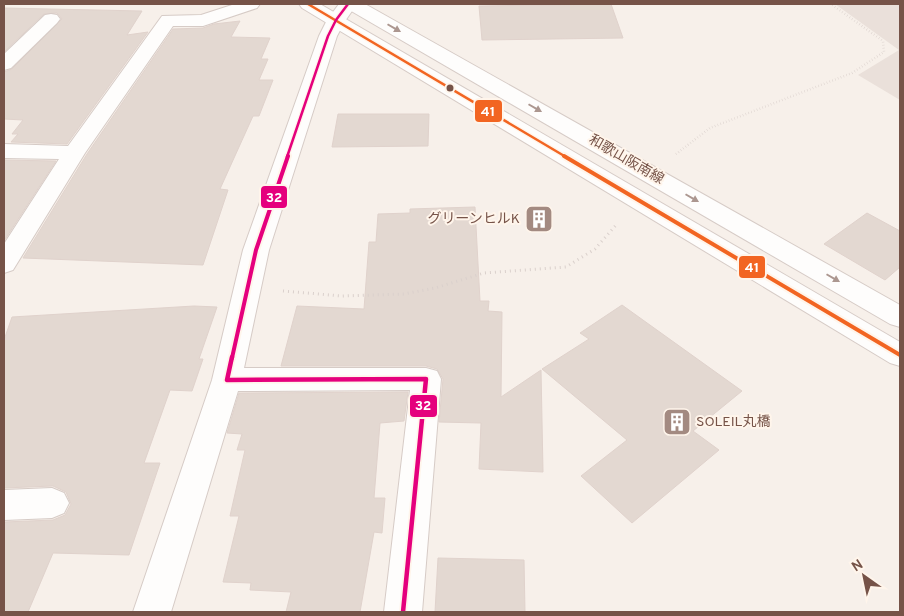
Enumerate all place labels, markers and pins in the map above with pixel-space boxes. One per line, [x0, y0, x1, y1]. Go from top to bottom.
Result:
unlabelled marker [445, 83, 455, 93]
building icon: グリーンヒルK [524, 204, 554, 234]
place label: グリーンヒルK [427, 211, 520, 228]
building icon: SOLEIL丸橋 [662, 407, 692, 437]
place label: SOLEIL丸橋 [696, 414, 770, 431]

